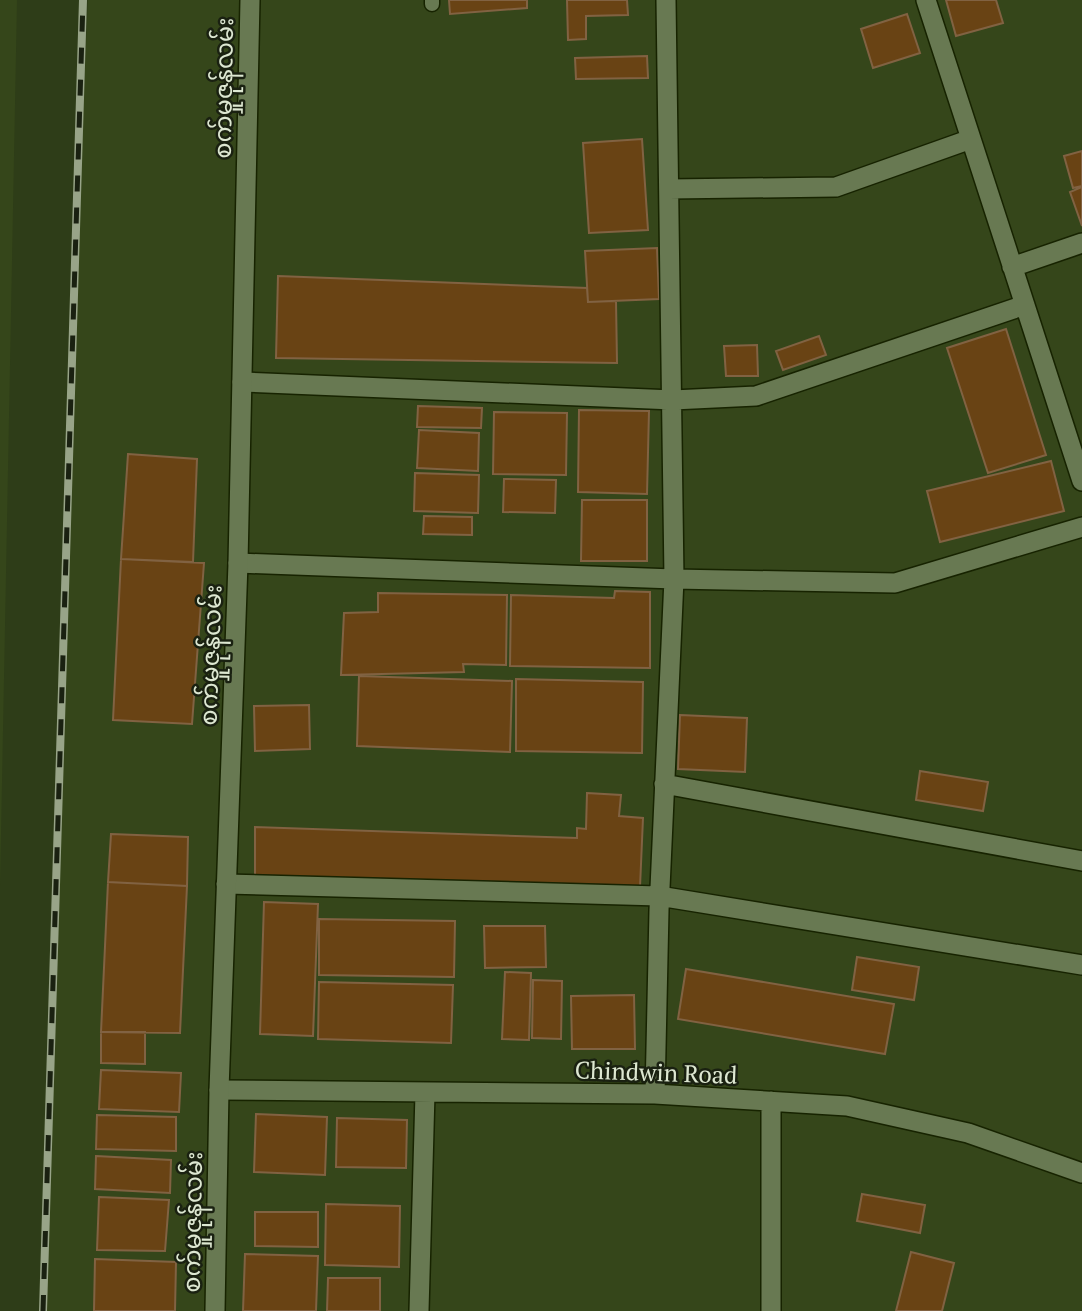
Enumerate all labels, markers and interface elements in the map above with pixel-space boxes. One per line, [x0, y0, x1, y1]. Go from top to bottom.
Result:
street label: စက်မှုဇုန်လမ်း [206, 17, 244, 159]
street label: စက်မှုဇုန်လမ်း [192, 584, 232, 726]
street label: Chindwin Road [574, 1053, 738, 1091]
street label: စက်မှုဇုန်လမ်း [175, 1151, 213, 1293]

